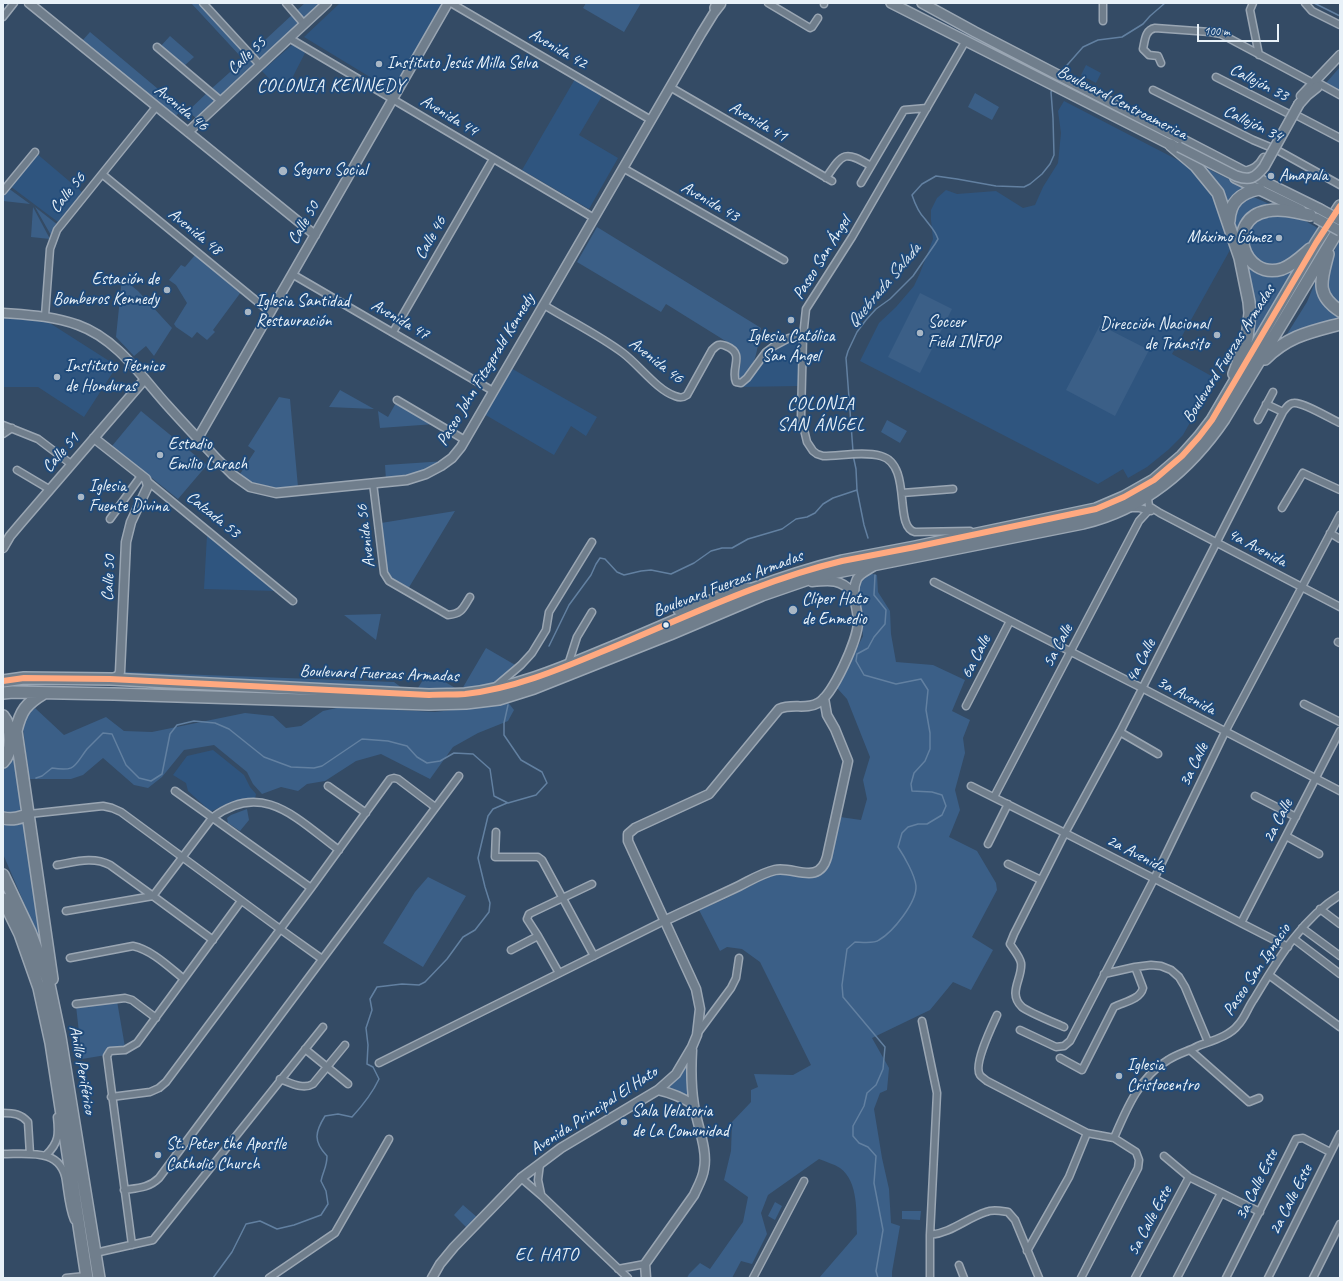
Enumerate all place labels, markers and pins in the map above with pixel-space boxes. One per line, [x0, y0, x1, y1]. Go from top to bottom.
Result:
place label: Instituto Jesús Milla Selva [387, 54, 537, 74]
marker: Instituto Jesús Milla Selva [374, 59, 384, 69]
place label: Seguro Social [292, 161, 367, 181]
marker: Seguro Social [277, 165, 289, 177]
place label: Amapala [1279, 166, 1328, 186]
marker: Amapala [1266, 171, 1276, 181]
place label: Máximo Gómez [1187, 228, 1271, 248]
marker: Máximo Gómez [1274, 233, 1284, 243]
place label: Estación de Bomberos Kennedy [53, 270, 159, 310]
marker: Estación de Bomberos Kennedy [162, 285, 172, 295]
place label: Iglesia Santidad Restauración [256, 292, 349, 332]
marker: Iglesia Santidad Restauración [243, 307, 253, 317]
place label: Soccer Field INFOP [928, 313, 1000, 353]
marker: Iglesia Católica San Ángel [786, 315, 796, 325]
place label: Dirección Nacional de Tránsito [1100, 315, 1209, 355]
place label: Iglesia Católica San Ángel [747, 327, 835, 367]
marker: Soccer Field INFOP [915, 328, 925, 338]
marker: Dirección Nacional de Tránsito [1212, 330, 1222, 340]
place label: Instituto Técnico de Honduras [65, 357, 164, 397]
marker: Instituto Técnico de Honduras [52, 372, 62, 382]
place label: Estadio Emilio Larach [168, 435, 247, 475]
marker: Estadio Emilio Larach [155, 450, 165, 460]
place label: Iglesia Fuente Divina [89, 477, 168, 517]
marker: Iglesia Fuente Divina [76, 492, 86, 502]
place label: Clíper Hato de Enmedio [802, 590, 867, 630]
marker: Clíper Hato de Enmedio [787, 604, 799, 616]
unlabelled marker [661, 620, 671, 630]
place label: Iglesia Cristocentro [1127, 1056, 1199, 1096]
marker: Iglesia Cristocentro [1114, 1071, 1124, 1081]
place label: Sala Velatoria de La Comunidad [632, 1102, 729, 1142]
marker: Sala Velatoria de La Comunidad [619, 1117, 629, 1127]
place label: St. Peter the Apostle Catholic Church [166, 1135, 286, 1175]
marker: St. Peter the Apostle Catholic Church [153, 1150, 163, 1160]

